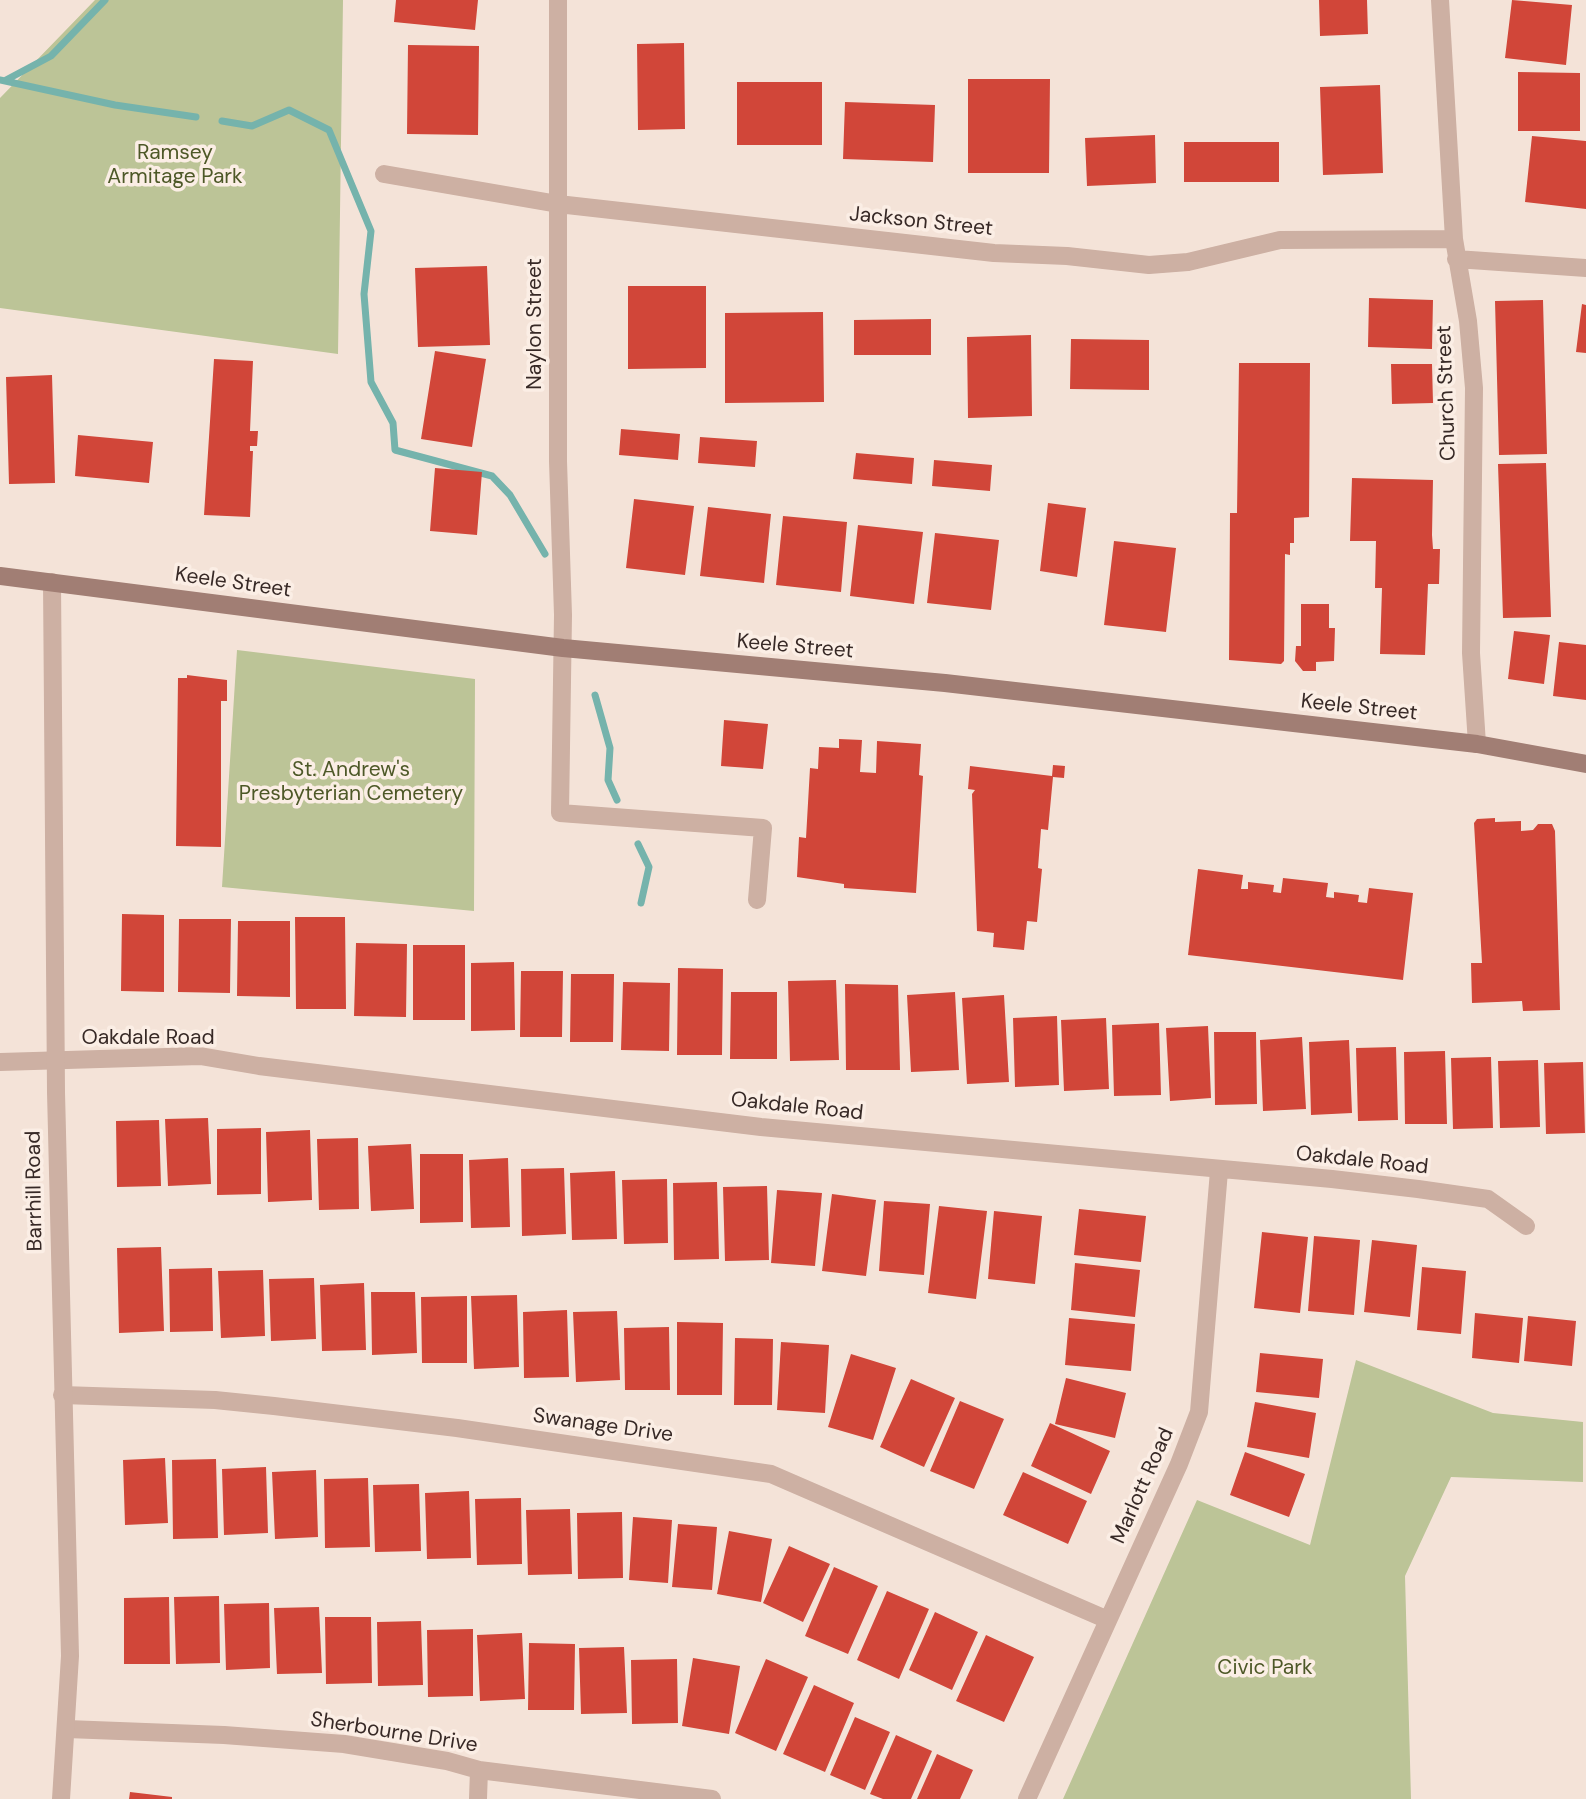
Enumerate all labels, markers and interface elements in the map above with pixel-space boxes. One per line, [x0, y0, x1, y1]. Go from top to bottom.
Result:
park label: Ramsey Armitage Park [107, 140, 243, 190]
street label: Jackson Street [848, 202, 994, 242]
street label: Naylon Street [522, 258, 548, 390]
street label: Church Street [1432, 325, 1462, 461]
street label: Keele Street [173, 562, 293, 604]
street label: Keele Street [736, 629, 854, 665]
street label: Keele Street [1299, 689, 1419, 727]
park label: St. Andrew's Presbyterian Cemetery [239, 757, 463, 807]
street label: Oakdale Road [81, 1025, 215, 1051]
street label: Oakdale Road [729, 1088, 865, 1126]
street label: Barrhill Road [21, 1130, 49, 1252]
street label: Oakdale Road [1294, 1142, 1430, 1180]
street label: Swanage Drive [531, 1404, 675, 1448]
street label: Marlott Road [1106, 1424, 1180, 1548]
park label: Civic Park [1217, 1655, 1313, 1681]
street label: Sherbourne Drive [309, 1707, 479, 1759]

